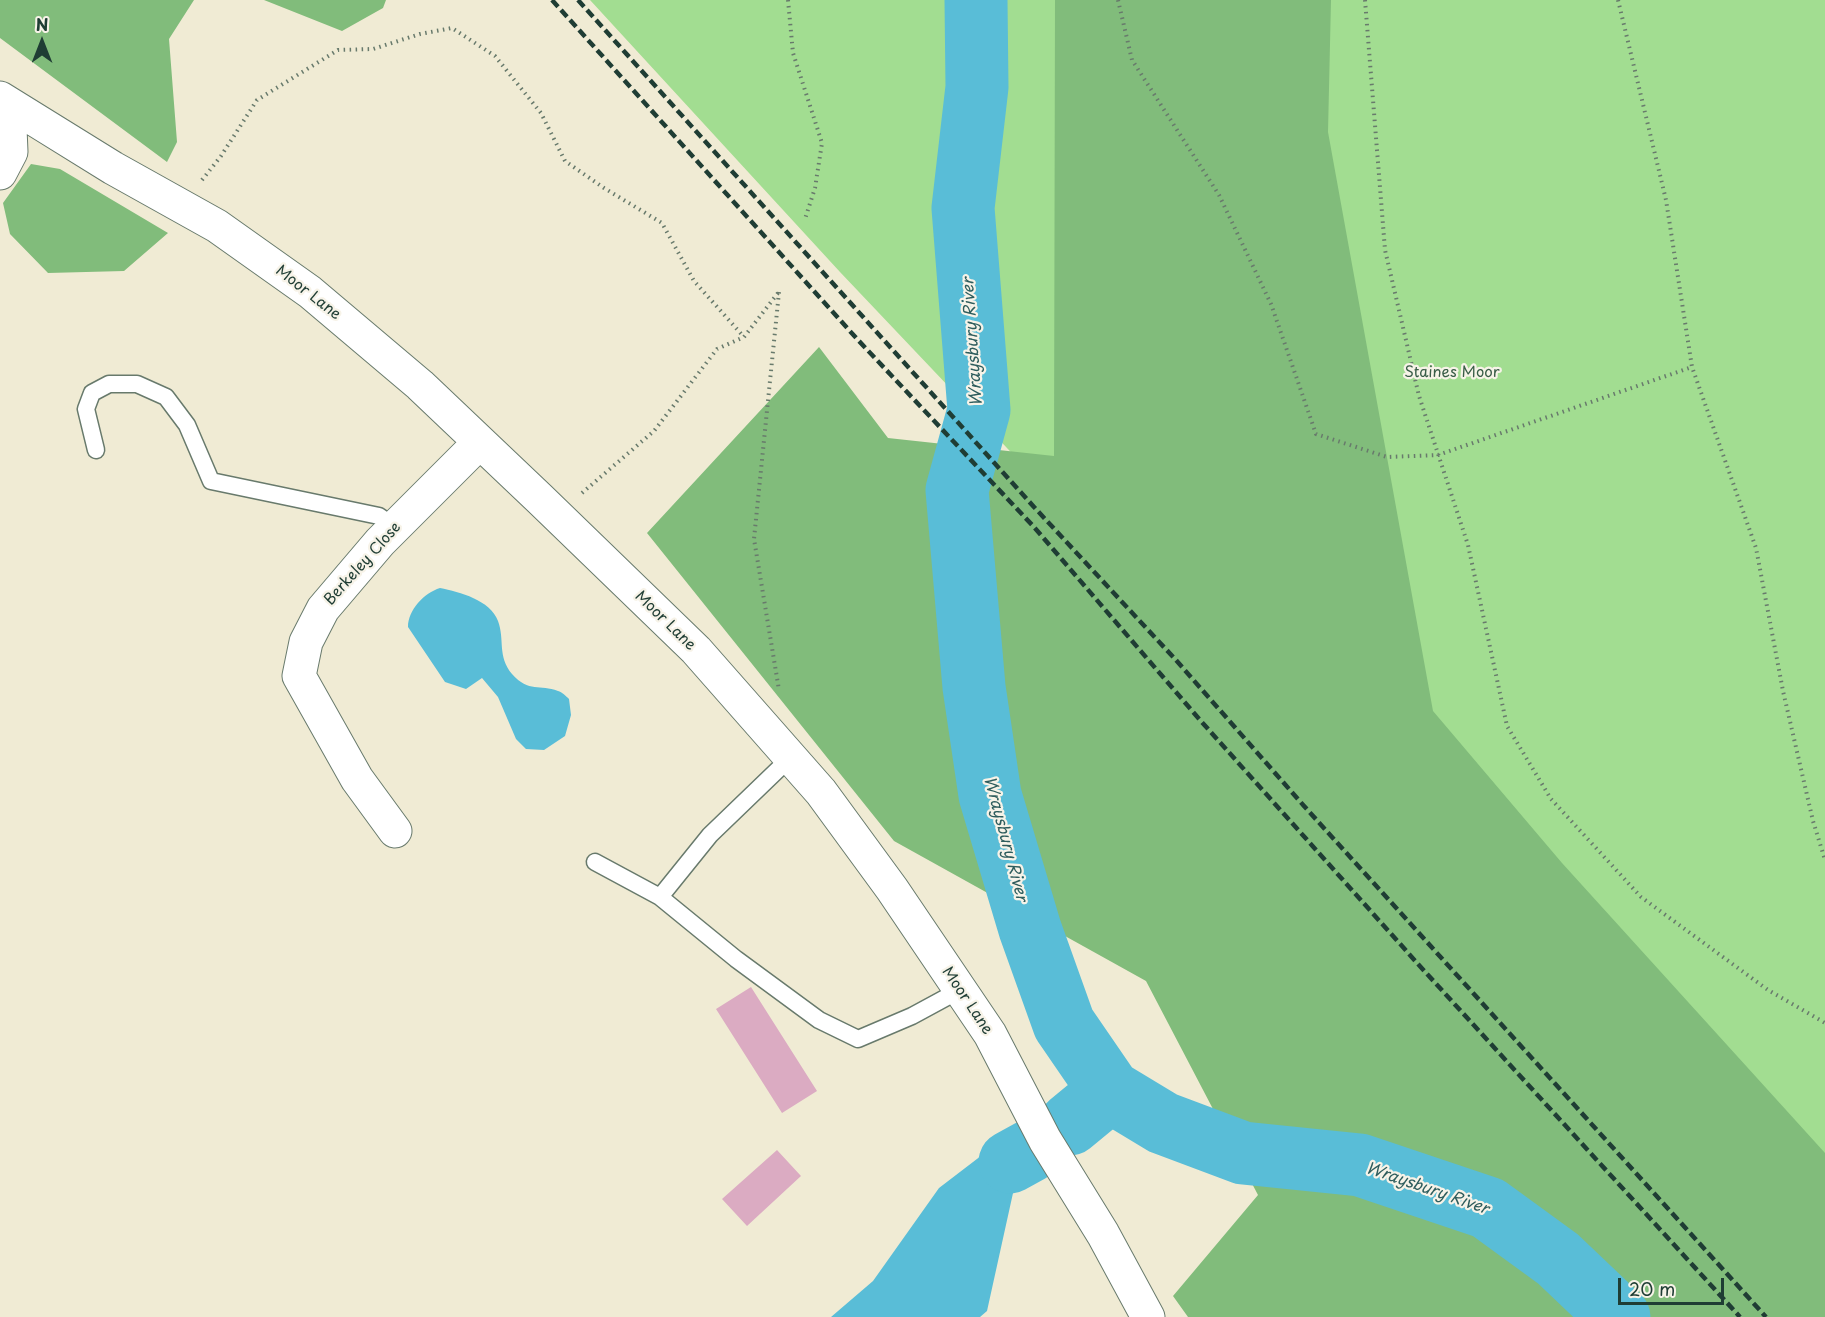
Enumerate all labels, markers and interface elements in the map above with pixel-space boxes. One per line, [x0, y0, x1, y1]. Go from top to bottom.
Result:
north arrow [12, 12, 72, 72]
text: N [36, 12, 48, 36]
street label: Moor Lane [272, 262, 344, 324]
water label: Wraysbury River [959, 277, 987, 407]
park label: Staines Moor [1404, 364, 1500, 382]
street label: Berkeley Close [321, 519, 405, 609]
street label: Moor Lane [631, 587, 699, 655]
water label: Wraysbury River [979, 774, 1031, 904]
street label: Moor Lane [938, 964, 996, 1038]
water label: Wraysbury River [1363, 1159, 1491, 1219]
scale bar [1621, 1266, 1728, 1304]
text: 20 m [1629, 1275, 1675, 1302]

